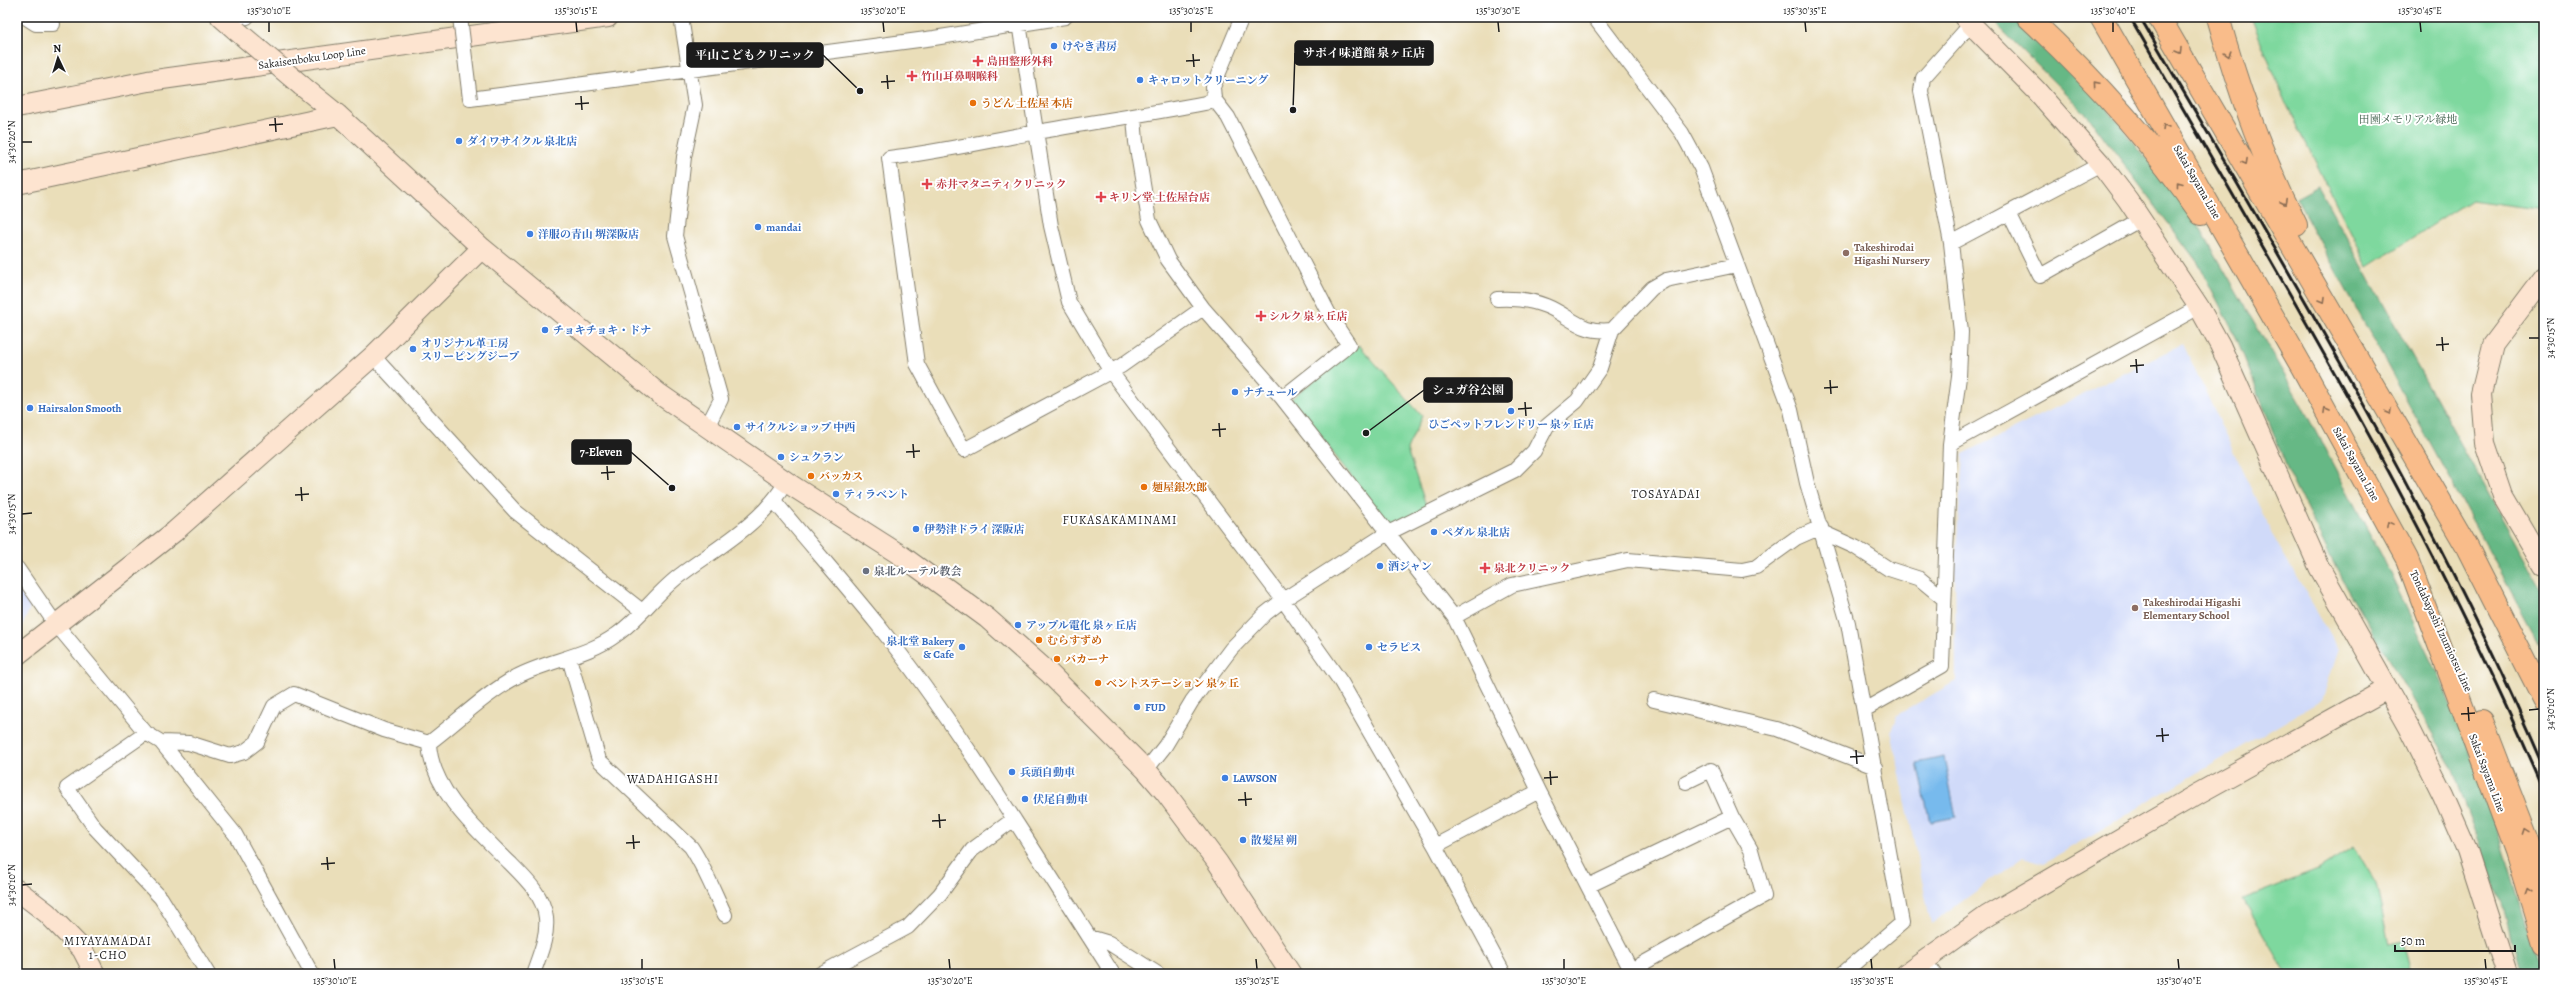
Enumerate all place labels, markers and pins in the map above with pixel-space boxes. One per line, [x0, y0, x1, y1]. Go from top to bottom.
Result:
place label: けやき書房 [1062, 39, 1117, 54]
marker: けやき書房 [1049, 41, 1059, 51]
callout: サボイ味道館 泉ヶ丘店 [1295, 41, 1433, 65]
callout: 平山こどもクリニック [687, 43, 823, 67]
place label: 島田整形外科 [987, 54, 1053, 69]
marker: 島田整形外科 [972, 55, 984, 67]
place label: 竹山耳鼻咽喉科 [921, 69, 998, 84]
marker: 竹山耳鼻咽喉科 [906, 70, 918, 82]
place label: キャロットクリーニング [1148, 73, 1268, 88]
marker: キャロットクリーニング [1135, 75, 1145, 85]
place label: うどん 土佐屋 本店 [981, 96, 1073, 111]
marker: うどん 土佐屋 本店 [968, 98, 978, 108]
place label: ダイワサイクル 泉北店 [467, 134, 577, 149]
marker: ダイワサイクル 泉北店 [454, 136, 464, 146]
place label: 赤井マタニティクリニック [936, 177, 1066, 192]
marker: 赤井マタニティクリニック [921, 178, 933, 190]
place label: キリン堂 土佐屋台店 [1109, 190, 1210, 205]
marker: キリン堂 土佐屋台店 [1096, 192, 1106, 202]
place label: mandai [766, 220, 801, 235]
marker: mandai [753, 222, 763, 232]
place label: 洋服の青山 堺深阪店 [538, 227, 639, 242]
marker: 洋服の青山 堺深阪店 [525, 229, 535, 239]
place label: Takeshirodai Higashi Nursery [1854, 240, 1930, 268]
marker: Takeshirodai Higashi Nursery [1841, 248, 1851, 258]
place label: シルク 泉ヶ丘店 [1269, 309, 1347, 324]
marker: シルク 泉ヶ丘店 [1256, 311, 1266, 321]
place label: チョキチョキ・ドナ [553, 323, 651, 338]
marker: チョキチョキ・ドナ [540, 325, 550, 335]
place label: オリジナル革工房 スリーピングジープ [421, 336, 519, 364]
marker: オリジナル革工房 スリーピングジープ [408, 344, 418, 354]
callout: シュガ谷公園 [1424, 378, 1512, 402]
place label: ナチュール [1243, 385, 1297, 400]
marker: ナチュール [1230, 387, 1240, 397]
place label: Hairsalon Smooth [38, 401, 122, 416]
marker: Hairsalon Smooth [25, 403, 35, 413]
marker: ひごペットフレンドリー 泉ヶ丘店 [1506, 406, 1516, 416]
place label: ひごペットフレンドリー 泉ヶ丘店 [1428, 417, 1594, 432]
place label: サイクルショップ 中西 [745, 420, 855, 435]
marker: サイクルショップ 中西 [732, 422, 742, 432]
callout: 7-Eleven [572, 440, 631, 464]
place label: シュクラン [789, 450, 844, 465]
marker: シュクラン [776, 452, 786, 462]
place label: バッカス [819, 469, 863, 484]
marker: バッカス [806, 471, 816, 481]
place label: 麺屋銀次郎 [1152, 480, 1207, 495]
marker: 麺屋銀次郎 [1139, 482, 1149, 492]
place label: ティラベント [844, 487, 909, 502]
marker: ティラベント [831, 489, 841, 499]
place label: 伊勢津ドライ 深阪店 [924, 522, 1025, 537]
marker: 伊勢津ドライ 深阪店 [911, 524, 921, 534]
place label: ペダル 泉北店 [1442, 525, 1510, 540]
marker: ペダル 泉北店 [1429, 527, 1439, 537]
place label: 酒ジャン [1388, 559, 1432, 574]
marker: 酒ジャン [1375, 561, 1385, 571]
place label: 泉北クリニック [1494, 561, 1570, 576]
marker: 泉北クリニック [1479, 562, 1491, 574]
place label: 泉北ルーテル教会 [874, 564, 961, 579]
marker: 泉北ルーテル教会 [861, 566, 871, 576]
place label: Takeshirodai Higashi Elementary School [2143, 595, 2241, 623]
marker: Takeshirodai Higashi Elementary School [2130, 603, 2140, 613]
place label: アップル電化 泉ヶ丘店 [1026, 618, 1137, 633]
marker: アップル電化 泉ヶ丘店 [1013, 620, 1023, 630]
place label: むらすずめ [1047, 633, 1102, 648]
place label: 泉北堂 Bakery & Cafe [887, 634, 955, 662]
marker: むらすずめ [1034, 635, 1044, 645]
place label: セラピス [1377, 640, 1421, 655]
marker: 泉北堂 Bakery & Cafe [957, 642, 967, 652]
marker: セラピス [1364, 642, 1374, 652]
place label: バカーナ [1065, 652, 1109, 667]
marker: バカーナ [1052, 654, 1062, 664]
place label: ベントステーション 泉ヶ丘 [1106, 676, 1239, 691]
marker: ベントステーション 泉ヶ丘 [1093, 678, 1103, 688]
place label: FUD [1145, 700, 1166, 715]
marker: FUD [1132, 702, 1142, 712]
place label: 兵頭自動車 [1020, 765, 1075, 780]
marker: 兵頭自動車 [1007, 767, 1017, 777]
place label: LAWSON [1233, 771, 1277, 786]
marker: LAWSON [1220, 773, 1230, 783]
place label: 伏尾自動車 [1033, 792, 1088, 807]
marker: 伏尾自動車 [1020, 794, 1030, 804]
place label: 散髪屋 朔 [1251, 833, 1297, 848]
marker: 散髪屋 朔 [1238, 835, 1248, 845]

